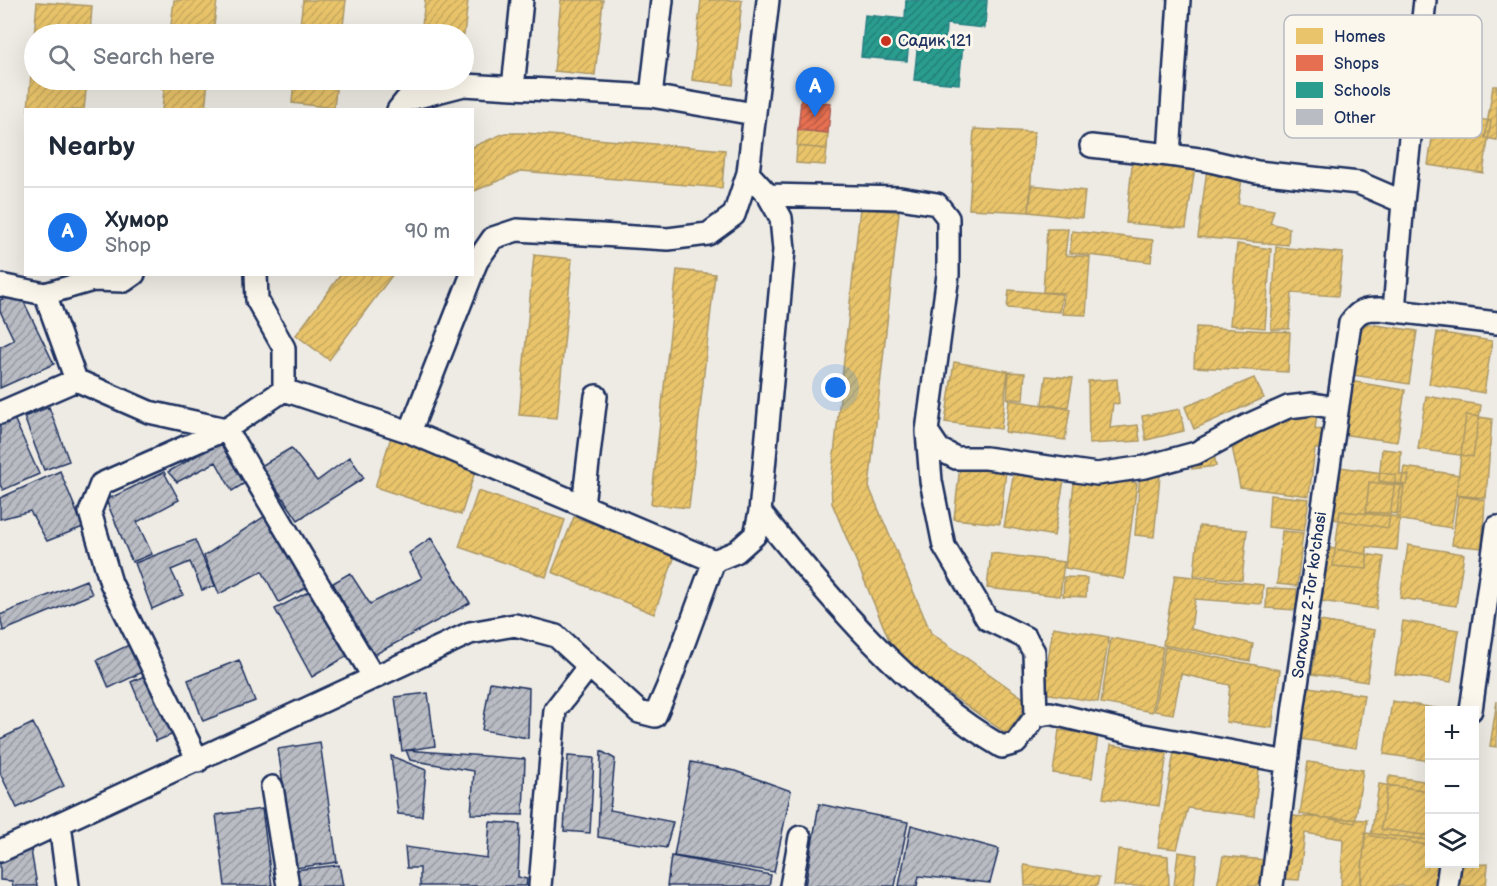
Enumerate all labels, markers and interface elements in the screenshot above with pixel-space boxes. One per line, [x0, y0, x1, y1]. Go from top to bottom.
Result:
legend [1284, 15, 1482, 138]
search box [24, 24, 474, 90]
text: Homes [1334, 28, 1386, 47]
place label: Садик 121 [898, 32, 971, 51]
marker: Садик 121 [879, 34, 893, 48]
icon: search [45, 41, 78, 74]
text: Search here [93, 44, 215, 71]
text: Shops [1334, 55, 1379, 74]
pin: A [796, 68, 834, 117]
text: Schools [1334, 82, 1391, 101]
text: Other [1334, 109, 1375, 128]
text: Nearby [48, 132, 135, 163]
text: Хумор [105, 207, 169, 234]
text: A [61, 220, 74, 244]
text: 90 m [405, 220, 450, 244]
text: Shop [105, 234, 151, 258]
your location [821, 373, 850, 402]
street label: Sarxovuz 2-Tor ko'chasi [1289, 510, 1331, 680]
map controls [1425, 706, 1479, 868]
button: + [1425, 706, 1479, 760]
button: − [1425, 760, 1479, 814]
button: layers [1425, 814, 1479, 868]

